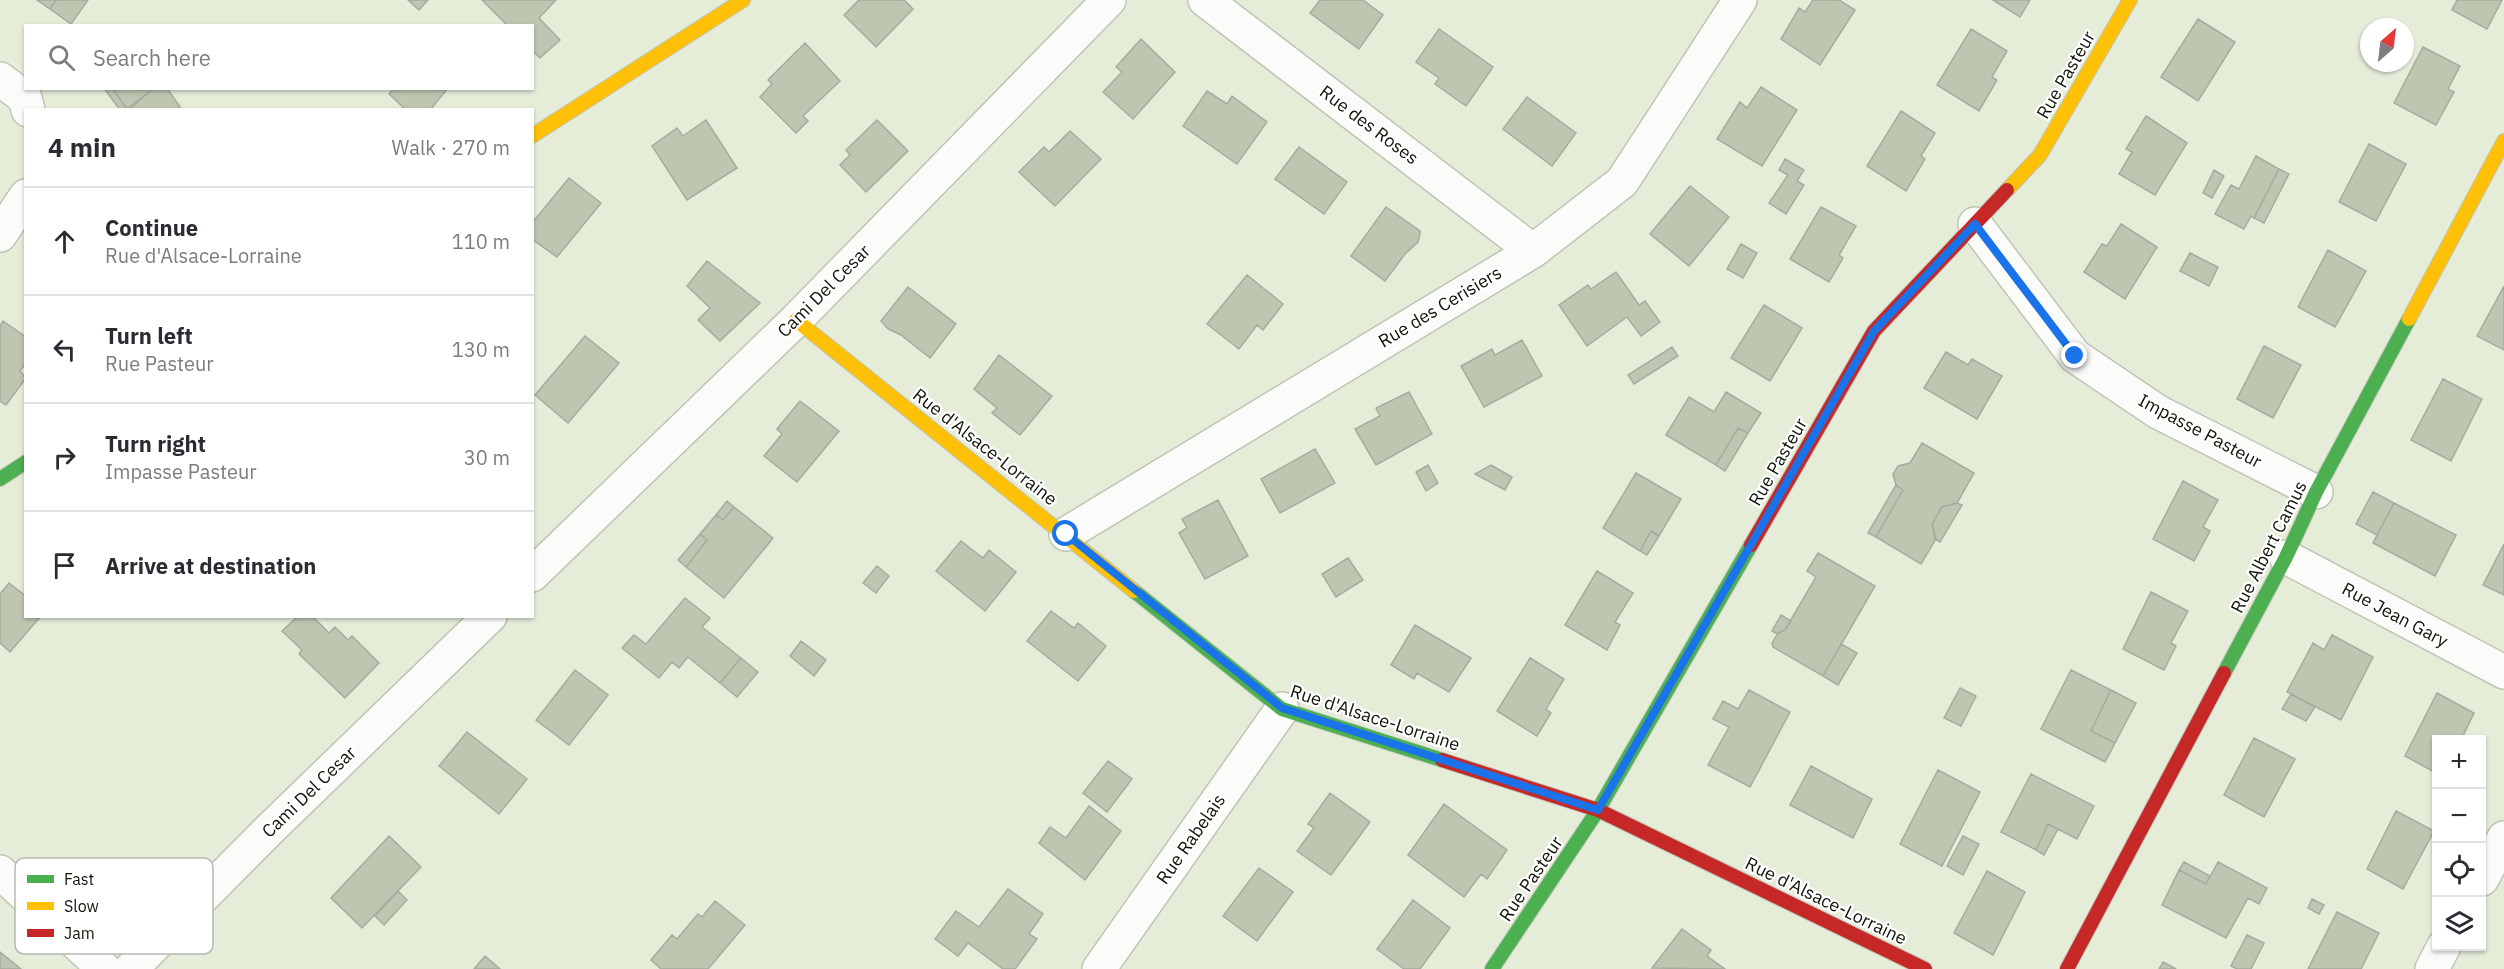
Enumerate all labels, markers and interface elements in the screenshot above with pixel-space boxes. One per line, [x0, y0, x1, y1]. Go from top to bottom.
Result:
north arrow [2360, 18, 2414, 72]
search box [24, 24, 534, 90]
street label: Rue Pasteur [2031, 26, 2100, 123]
icon: search [45, 41, 78, 74]
text: Search here [93, 43, 211, 72]
street label: Rue des Roses [1315, 80, 1423, 169]
text: 4 min [48, 130, 116, 164]
text: Walk · 270 m [392, 134, 510, 161]
text: Continue [105, 213, 198, 242]
icon: ahead [48, 225, 81, 258]
text: 110 m [452, 228, 510, 255]
street label: Cami Del Cesar [772, 239, 875, 342]
text: Rue d'Alsace-Lorraine [105, 242, 302, 269]
street label: Rue des Cerisiers [1374, 261, 1506, 352]
text: Turn left [105, 321, 193, 350]
icon: left [48, 333, 81, 366]
text: 130 m [452, 336, 510, 363]
route end [2061, 342, 2087, 368]
text: Rue Pasteur [105, 350, 214, 377]
street label: Rue d'Alsace-Lorraine [908, 383, 1062, 510]
street label: Impasse Pasteur [2135, 388, 2266, 473]
street label: Rue Pasteur [1743, 413, 1812, 510]
text: Turn right [105, 429, 206, 458]
icon: right [48, 441, 81, 474]
text: 30 m [464, 444, 510, 471]
text: Impasse Pasteur [105, 458, 257, 485]
street label: Rue Albert Camus [2225, 477, 2312, 617]
route start [1052, 520, 1078, 546]
icon: arrive [48, 549, 81, 582]
text: Arrive at destination [105, 551, 316, 580]
street label: Rue Jean Gary [2338, 577, 2452, 652]
street label: Rue d'Alsace-Lorraine [1287, 679, 1463, 756]
map controls [2432, 735, 2486, 951]
button: + [2432, 735, 2486, 789]
street label: Cami Del Cesar [257, 741, 361, 842]
street label: Rue Rabelais [1151, 789, 1230, 888]
button: − [2432, 789, 2486, 843]
street label: Rue Pasteur [1494, 831, 1568, 926]
button: locate [2432, 843, 2486, 897]
street label: Rue d'Alsace-Lorraine [1742, 851, 1911, 950]
legend [15, 858, 213, 954]
text: Fast [64, 869, 94, 889]
text: Slow [64, 896, 99, 916]
button: layers [2432, 897, 2486, 951]
text: Jam [64, 923, 95, 943]

